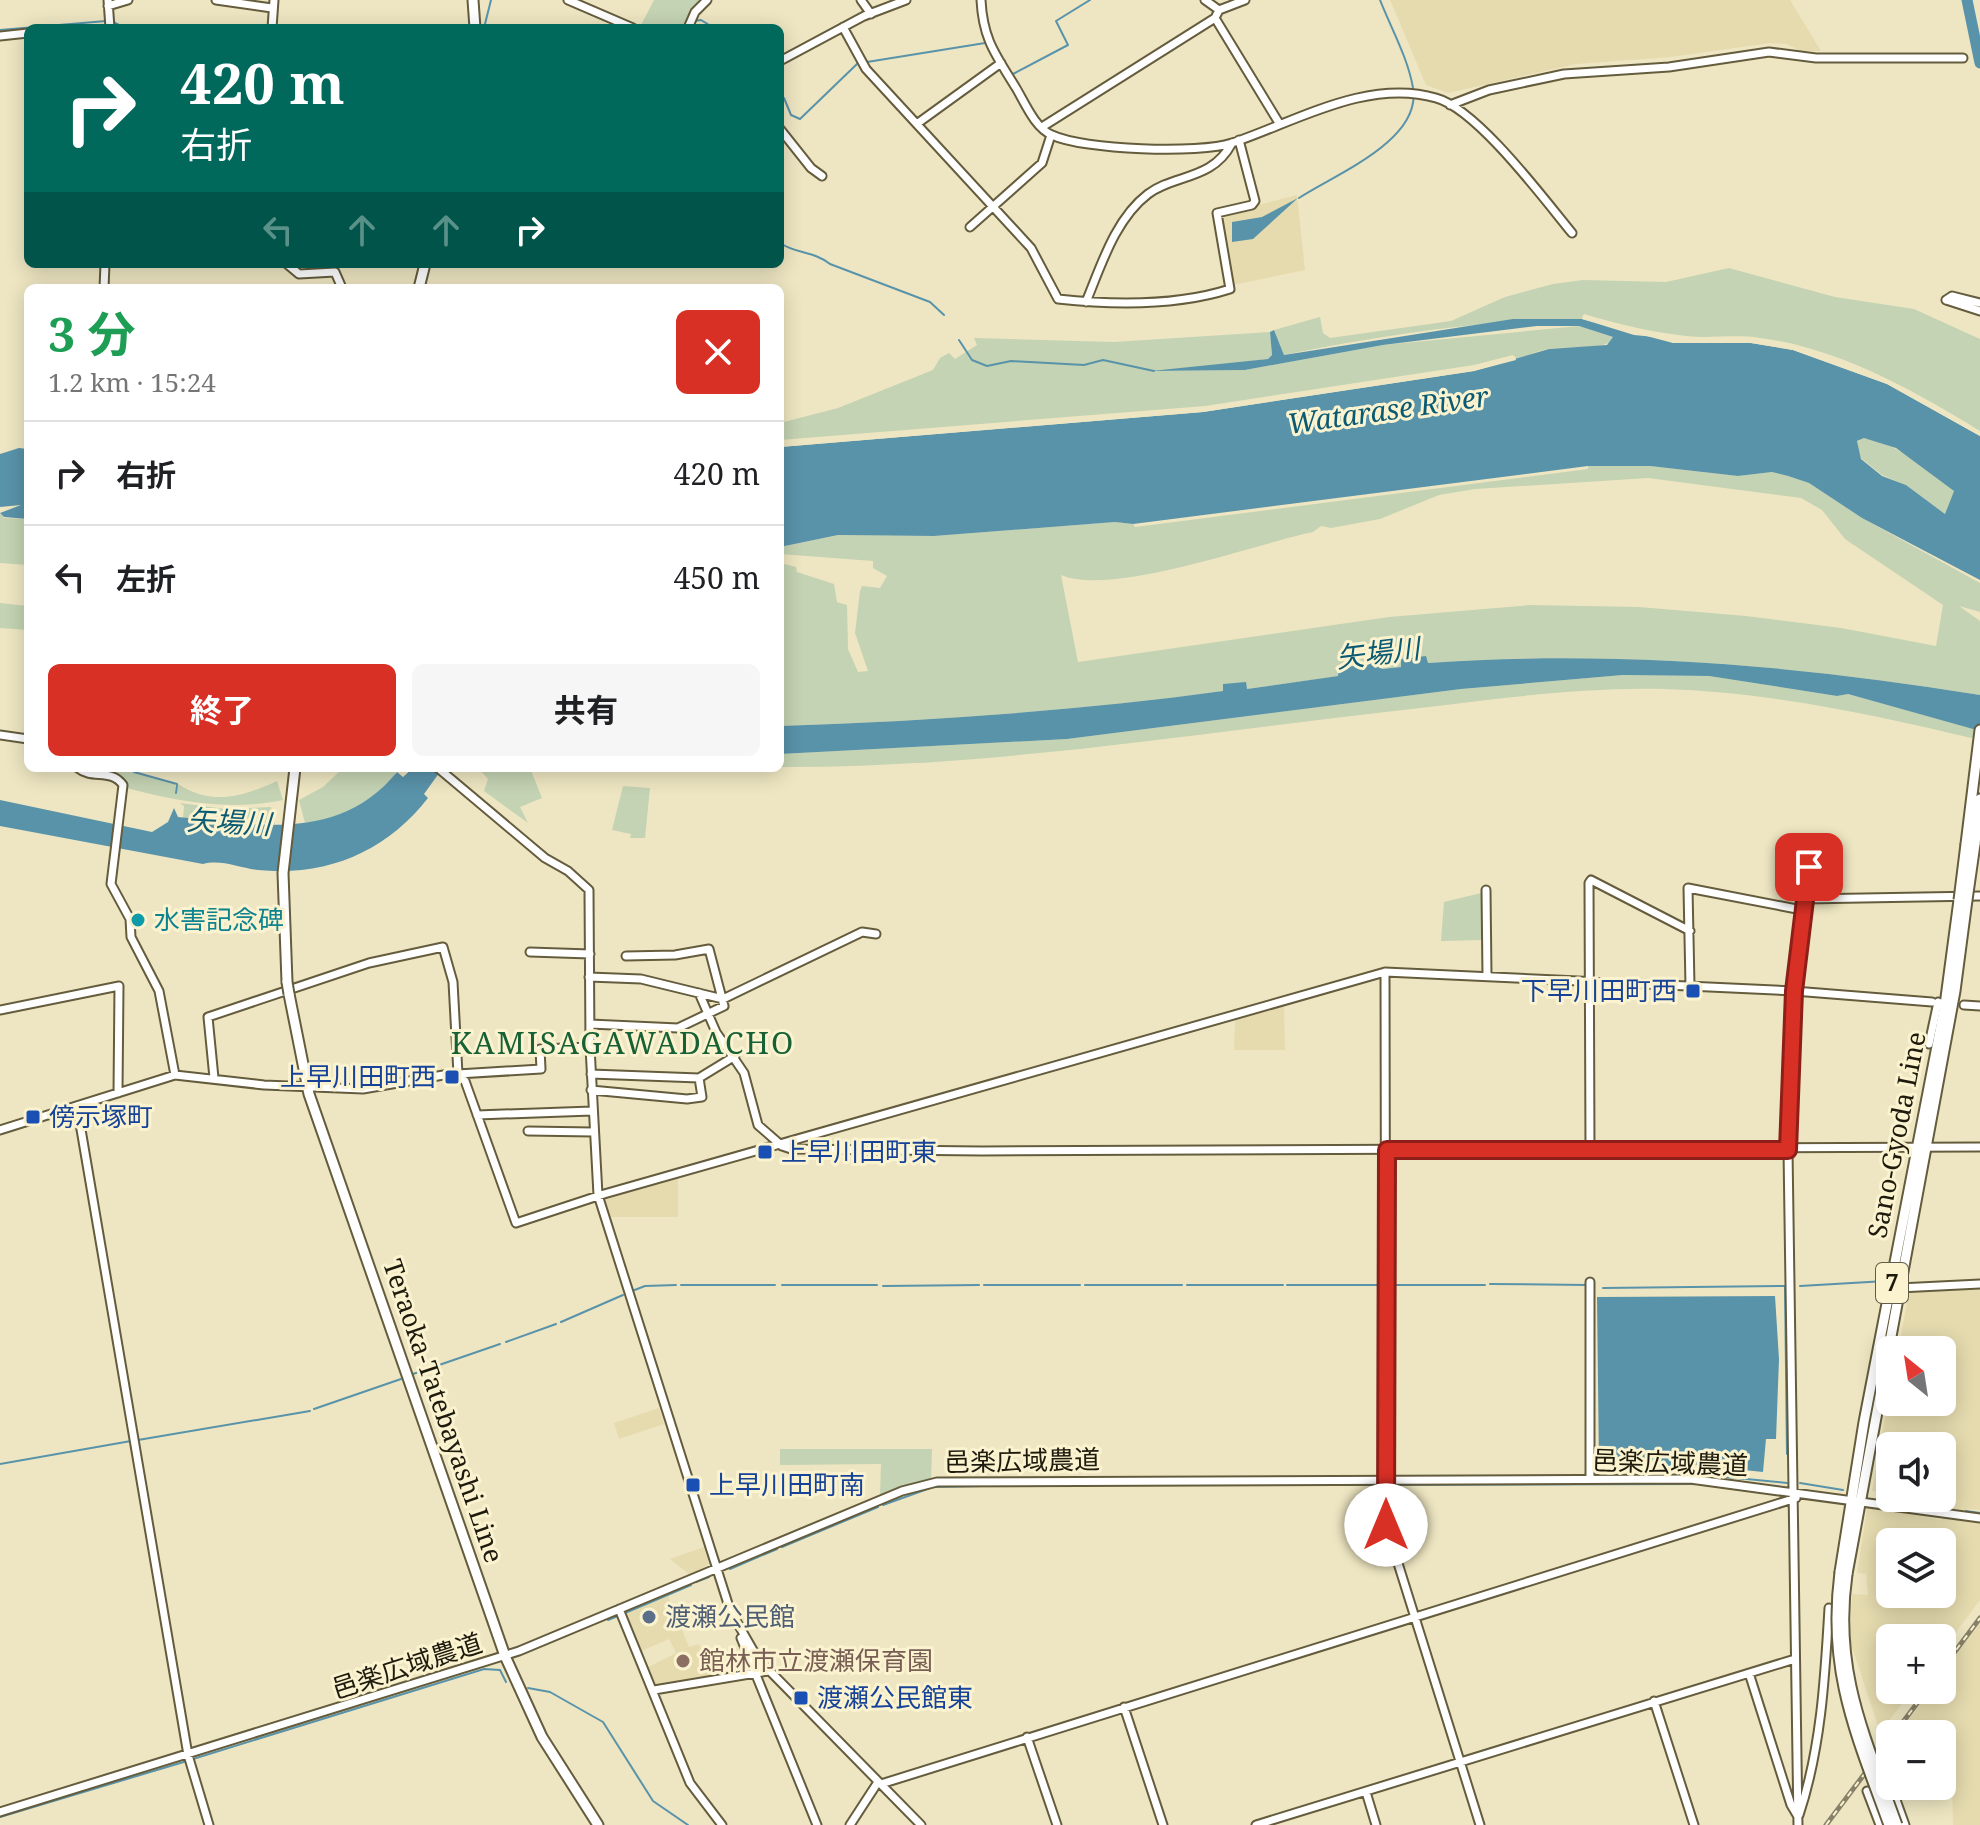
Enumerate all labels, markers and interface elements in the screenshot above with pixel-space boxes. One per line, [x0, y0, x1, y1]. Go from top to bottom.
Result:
text: 420 m [180, 44, 345, 120]
icon: right [48, 56, 152, 160]
text: 右折 [180, 120, 252, 169]
icon: left [256, 208, 300, 252]
icon: ahead [340, 208, 384, 252]
icon: ahead [424, 208, 468, 252]
icon: right [508, 208, 552, 252]
text: 3 分 [48, 301, 136, 366]
button: close [676, 310, 760, 394]
text: 1.2 km · 15:24 [48, 364, 216, 400]
water label: Watarase River [1285, 376, 1492, 442]
icon: right [48, 451, 92, 495]
text: 420 m [674, 453, 760, 494]
text: 右折 [116, 454, 176, 495]
icon: left [48, 555, 92, 599]
text: 450 m [674, 557, 760, 598]
text: 左折 [116, 558, 176, 599]
water label: 矢場川 [1334, 628, 1425, 676]
button: 終了 [48, 664, 396, 756]
button: 共有 [412, 664, 760, 756]
water label: 矢場川 [186, 800, 275, 842]
pin [1775, 833, 1843, 901]
icon: arrive [1787, 845, 1831, 889]
place label: 水害記念碑 [154, 901, 284, 937]
marker: 水害記念碑 [129, 911, 147, 929]
place label: 下早川田町西 [1521, 972, 1677, 1008]
marker: 下早川田町西 [1684, 982, 1702, 1000]
district label: KAMISAGAWADACHO [451, 1022, 795, 1063]
street label: Sano-Gyoda Line [1858, 1029, 1934, 1241]
place label: 上早川田町西 [280, 1058, 436, 1094]
marker: 上早川田町西 [443, 1068, 461, 1086]
place label: 傍示塚町 [49, 1098, 153, 1134]
marker: 傍示塚町 [24, 1108, 42, 1126]
place label: 上早川田町東 [781, 1133, 937, 1169]
marker: 上早川田町東 [756, 1143, 774, 1161]
street label: Teraoka-Tatebayashi Line [375, 1254, 513, 1567]
road number: 7 [1876, 1263, 1908, 1303]
north arrow [1876, 1336, 1956, 1416]
map controls [1876, 1336, 1956, 1800]
button: sound [1876, 1432, 1956, 1512]
street label: 邑楽広域農道 [944, 1441, 1100, 1479]
street label: 邑楽広域農道 [1591, 1441, 1749, 1483]
place label: 上早川田町南 [709, 1466, 865, 1502]
marker: 上早川田町南 [684, 1476, 702, 1494]
position arrow [1344, 1483, 1428, 1567]
button: layers [1876, 1528, 1956, 1608]
place label: 渡瀬公民館 [665, 1598, 795, 1634]
marker: 渡瀬公民館 [640, 1608, 658, 1626]
street label: 邑楽広域農道 [327, 1624, 486, 1706]
button: + [1876, 1624, 1956, 1704]
place label: 館林市立渡瀬保育園 [699, 1642, 933, 1678]
marker: 館林市立渡瀬保育園 [674, 1652, 692, 1670]
place label: 渡瀬公民館東 [817, 1679, 973, 1715]
marker: 渡瀬公民館東 [792, 1689, 810, 1707]
button: − [1876, 1720, 1956, 1800]

